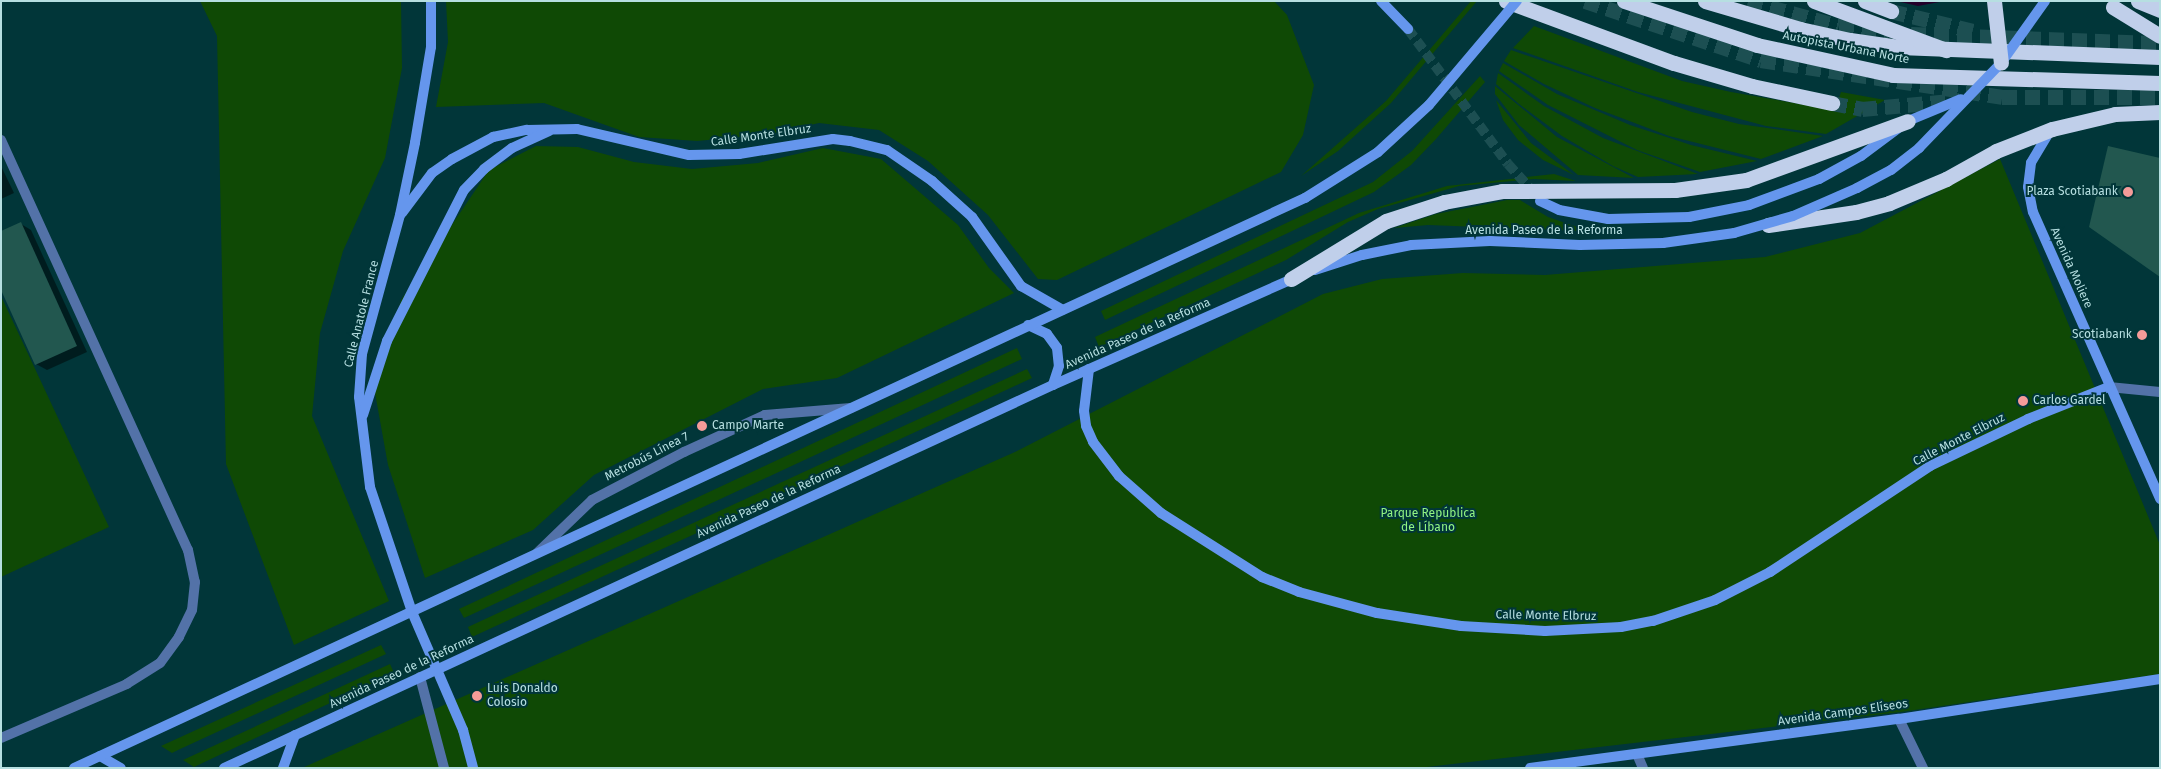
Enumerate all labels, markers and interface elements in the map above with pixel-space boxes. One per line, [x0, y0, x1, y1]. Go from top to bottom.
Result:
street label: Autopista Urbana Norte [1782, 29, 1910, 67]
street label: Calle Monte Elbruz [710, 122, 812, 150]
place label: Plaza Scotiabank [2026, 185, 2118, 199]
marker: Plaza Scotiabank [2122, 186, 2134, 198]
street label: Avenida Paseo de la Reforma [1465, 224, 1623, 238]
street label: Avenida Moliere [2047, 225, 2095, 311]
street label: Calle Anatole France [342, 259, 382, 369]
street label: Avenida Paseo de la Reforma [1063, 295, 1213, 373]
place label: Scotiabank [2072, 328, 2132, 342]
marker: Scotiabank [2136, 329, 2148, 341]
place label: Carlos Gardel [2033, 394, 2106, 408]
marker: Carlos Gardel [2017, 395, 2029, 407]
street label: Calle Monte Elbruz [1911, 411, 2007, 469]
place label: Campo Marte [712, 419, 784, 433]
marker: Campo Marte [696, 420, 708, 432]
street label: Metrobús Línea 7 [603, 430, 691, 484]
street label: Avenida Paseo de la Reforma [695, 462, 843, 542]
park label: Parque República de Líbano [1381, 507, 1475, 535]
street label: Calle Monte Elbruz [1495, 608, 1597, 624]
street label: Avenida Paseo de la Reforma [328, 632, 476, 712]
place label: Luis Donaldo Colosio [487, 682, 558, 710]
marker: Luis Donaldo Colosio [471, 690, 483, 702]
street label: Avenida Campos Elíseos [1777, 697, 1909, 729]

